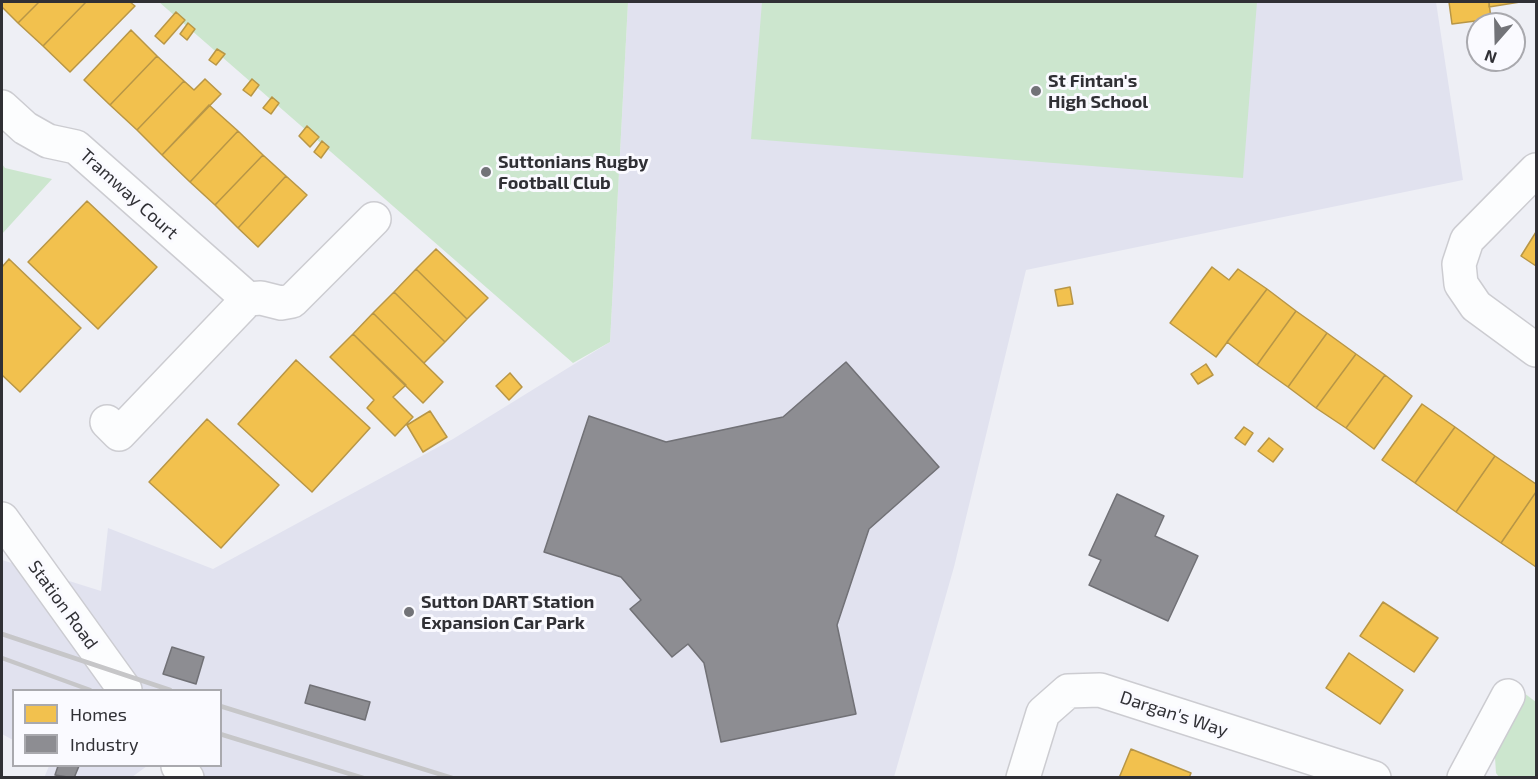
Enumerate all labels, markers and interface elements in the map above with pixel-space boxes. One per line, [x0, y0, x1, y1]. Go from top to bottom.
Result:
north arrow [1466, 12, 1526, 72]
text: N [1482, 47, 1499, 68]
place label: St Fintan's High School [1048, 70, 1148, 112]
marker: St Fintan's High School [1029, 84, 1043, 98]
street label: Tramway Court [75, 144, 183, 244]
place label: Suttonians Rugby Football Club [498, 151, 648, 194]
marker: Suttonians Rugby Football Club [479, 165, 493, 179]
street label: Station Road [24, 557, 102, 653]
place label: Sutton DART Station Expansion Car Park [421, 591, 594, 634]
marker: Sutton DART Station Expansion Car Park [402, 605, 416, 619]
street label: Dargan's Way [1117, 686, 1231, 742]
legend [12, 689, 222, 767]
text: Homes [70, 703, 127, 725]
text: Industry [70, 733, 139, 755]

